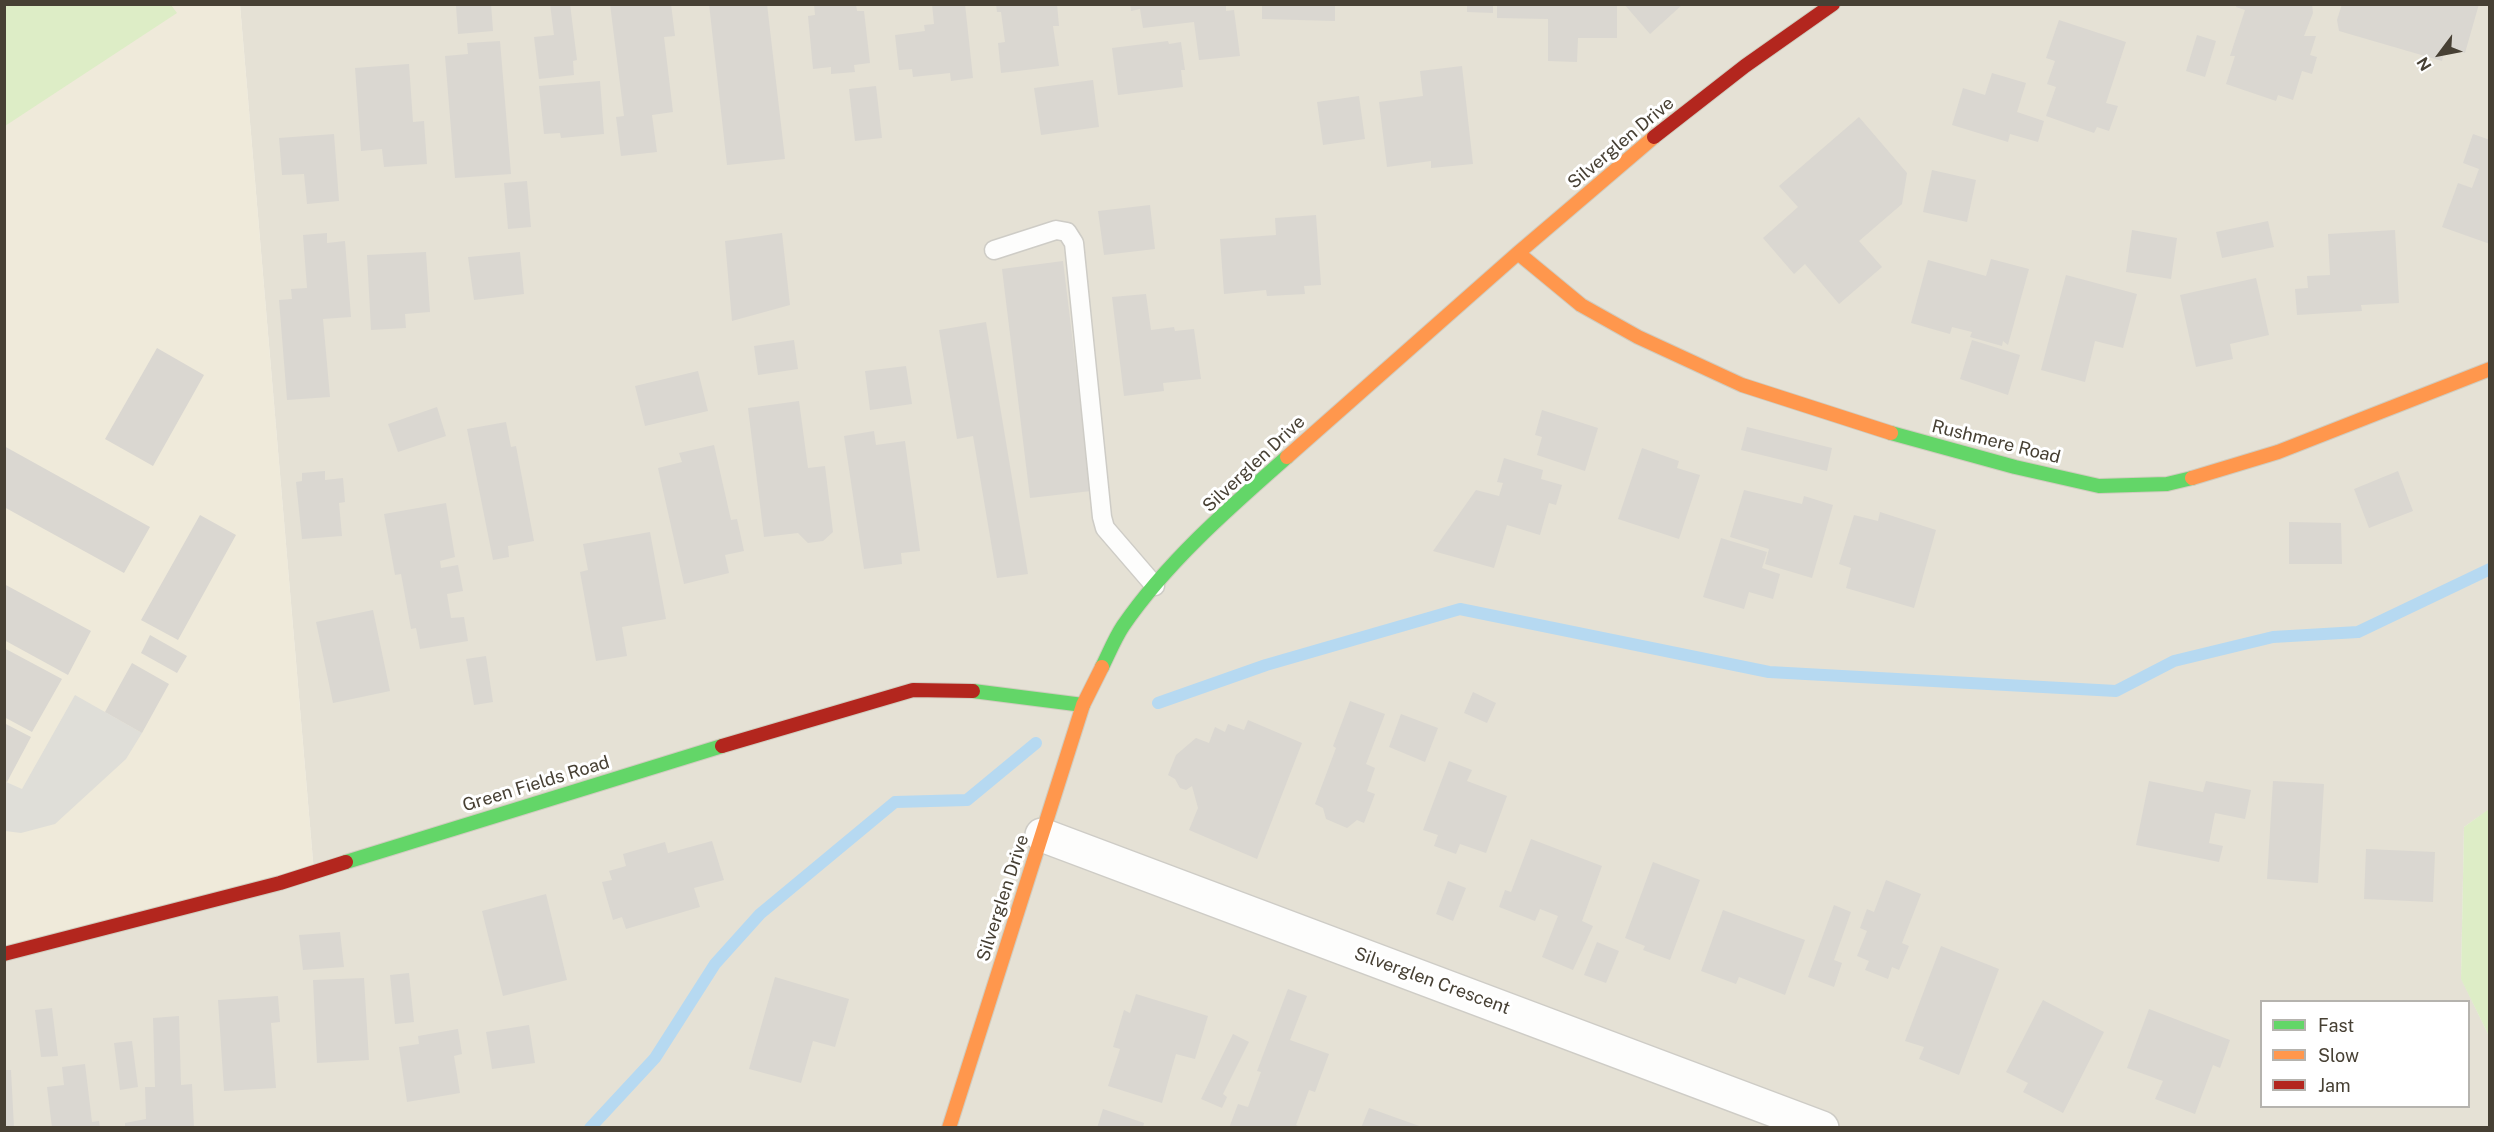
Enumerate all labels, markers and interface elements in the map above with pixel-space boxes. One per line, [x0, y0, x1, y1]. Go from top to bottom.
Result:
north arrow [2410, 24, 2470, 84]
text: N [2413, 53, 2436, 74]
street label: Silverglen Drive [1564, 92, 1678, 194]
street label: Silverglen Drive [1198, 411, 1310, 517]
street label: Rushmere Road [1929, 416, 2063, 468]
street label: Green Fields Road [460, 751, 612, 817]
street label: Silverglen Drive [972, 832, 1034, 964]
street label: Silverglen Crescent [1351, 943, 1513, 1019]
legend [2260, 1000, 2470, 1108]
text: Fast [2318, 1015, 2354, 1036]
text: Slow [2318, 1045, 2359, 1066]
text: Jam [2318, 1075, 2351, 1096]

